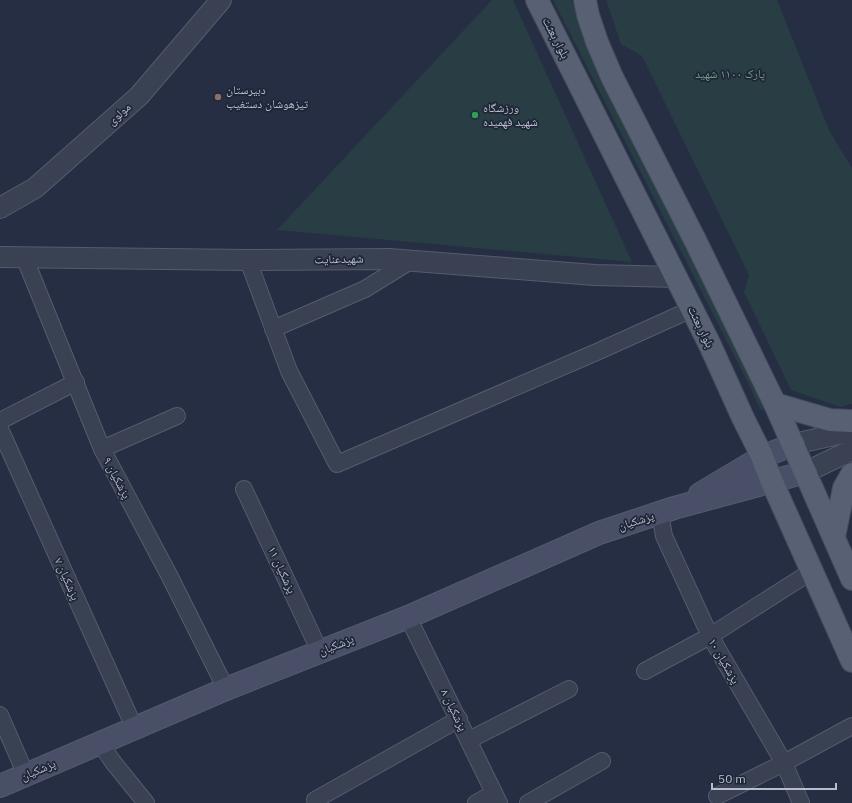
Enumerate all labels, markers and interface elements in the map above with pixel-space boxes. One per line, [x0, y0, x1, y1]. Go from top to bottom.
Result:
street label: بلوار بعثت [539, 15, 573, 61]
park label: پارک ۱۱۰۰ شهید [695, 66, 766, 81]
place label: دبیرستان تیزهوشان دستغيب [226, 82, 309, 111]
marker: دبیرستان تیزهوشان دستغيب [213, 92, 223, 102]
street label: مولوی [104, 99, 134, 128]
place label: ورزشگاه شهید فهمیده [483, 100, 538, 129]
marker: ورزشگاه شهید فهمیده [470, 110, 480, 120]
street label: شهیدعنایت [314, 251, 364, 267]
street label: بلوار بعثت [685, 303, 718, 350]
street label: پزشکیان ۹ [100, 454, 135, 502]
street label: پزشکیان [616, 508, 656, 534]
street label: پزشکیان ۱۱ [265, 544, 300, 596]
street label: پزشکیان ۷ [51, 555, 84, 603]
street label: پزشکیان [316, 631, 356, 659]
street label: پزشکیان ۱۰ [705, 635, 744, 687]
street label: پزشکیان ۸ [438, 686, 471, 734]
street label: پزشکیان [18, 755, 58, 784]
scale bar [712, 765, 836, 791]
text: 50 m [718, 771, 746, 786]

